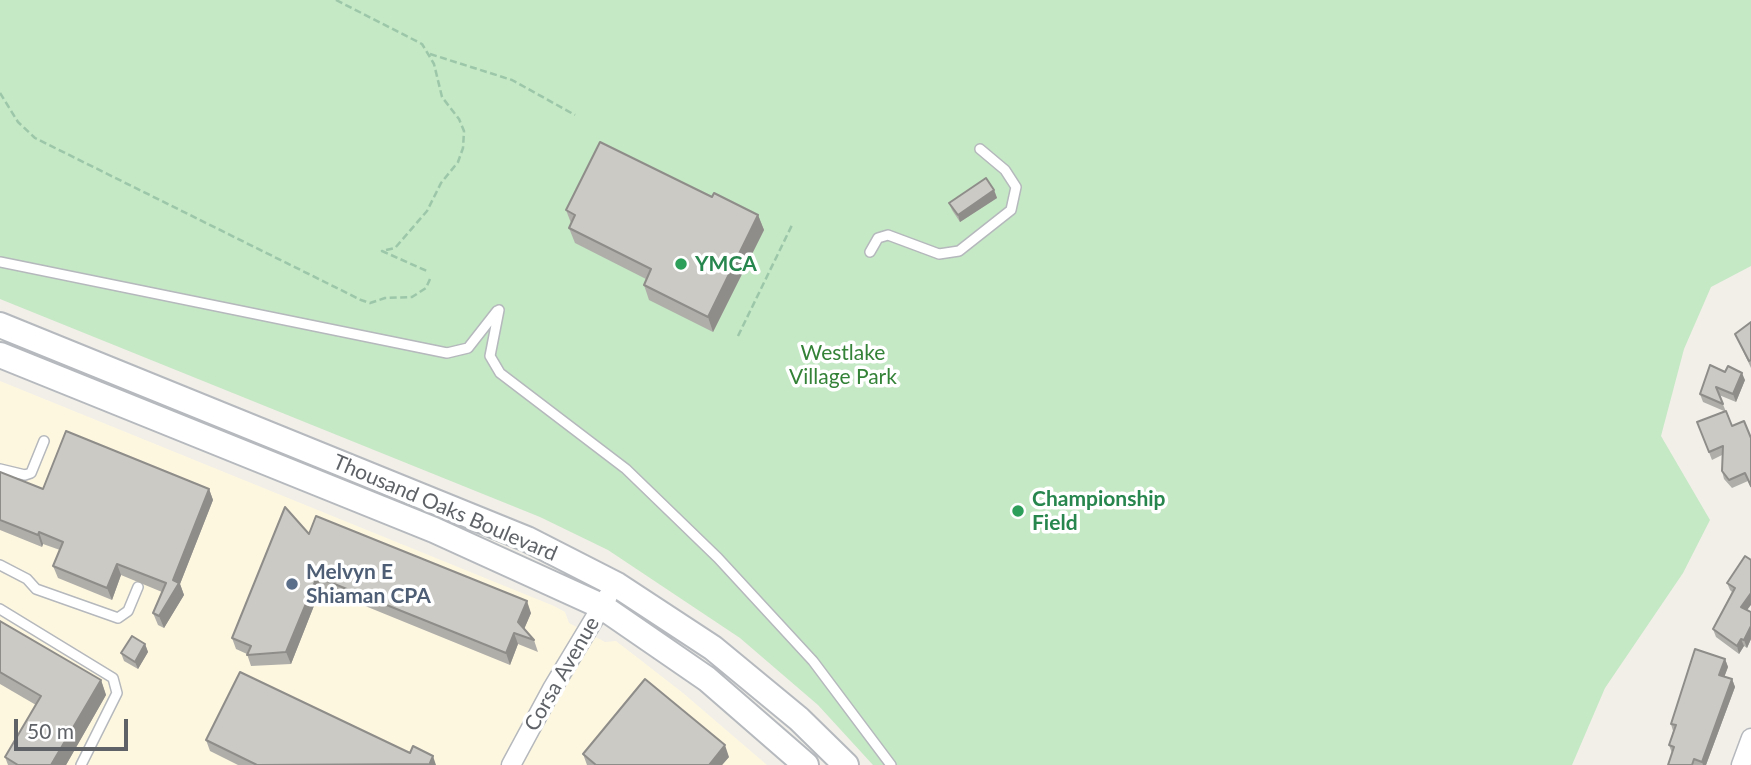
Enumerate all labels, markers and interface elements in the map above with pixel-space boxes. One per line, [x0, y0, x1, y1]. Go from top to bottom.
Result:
place label: YMCA [695, 251, 757, 277]
marker: YMCA [673, 256, 689, 272]
park label: Westlake Village Park [789, 340, 897, 390]
street label: Thousand Oaks Boulevard [329, 449, 561, 567]
place label: Championship Field [1032, 486, 1165, 536]
marker: Championship Field [1010, 503, 1026, 519]
place label: Melvyn E Shiaman CPA [306, 559, 431, 609]
marker: Melvyn E Shiaman CPA [284, 576, 300, 592]
street label: Corsa Avenue [519, 612, 605, 736]
scale bar [18, 706, 131, 750]
text: 50 m [27, 718, 74, 743]

